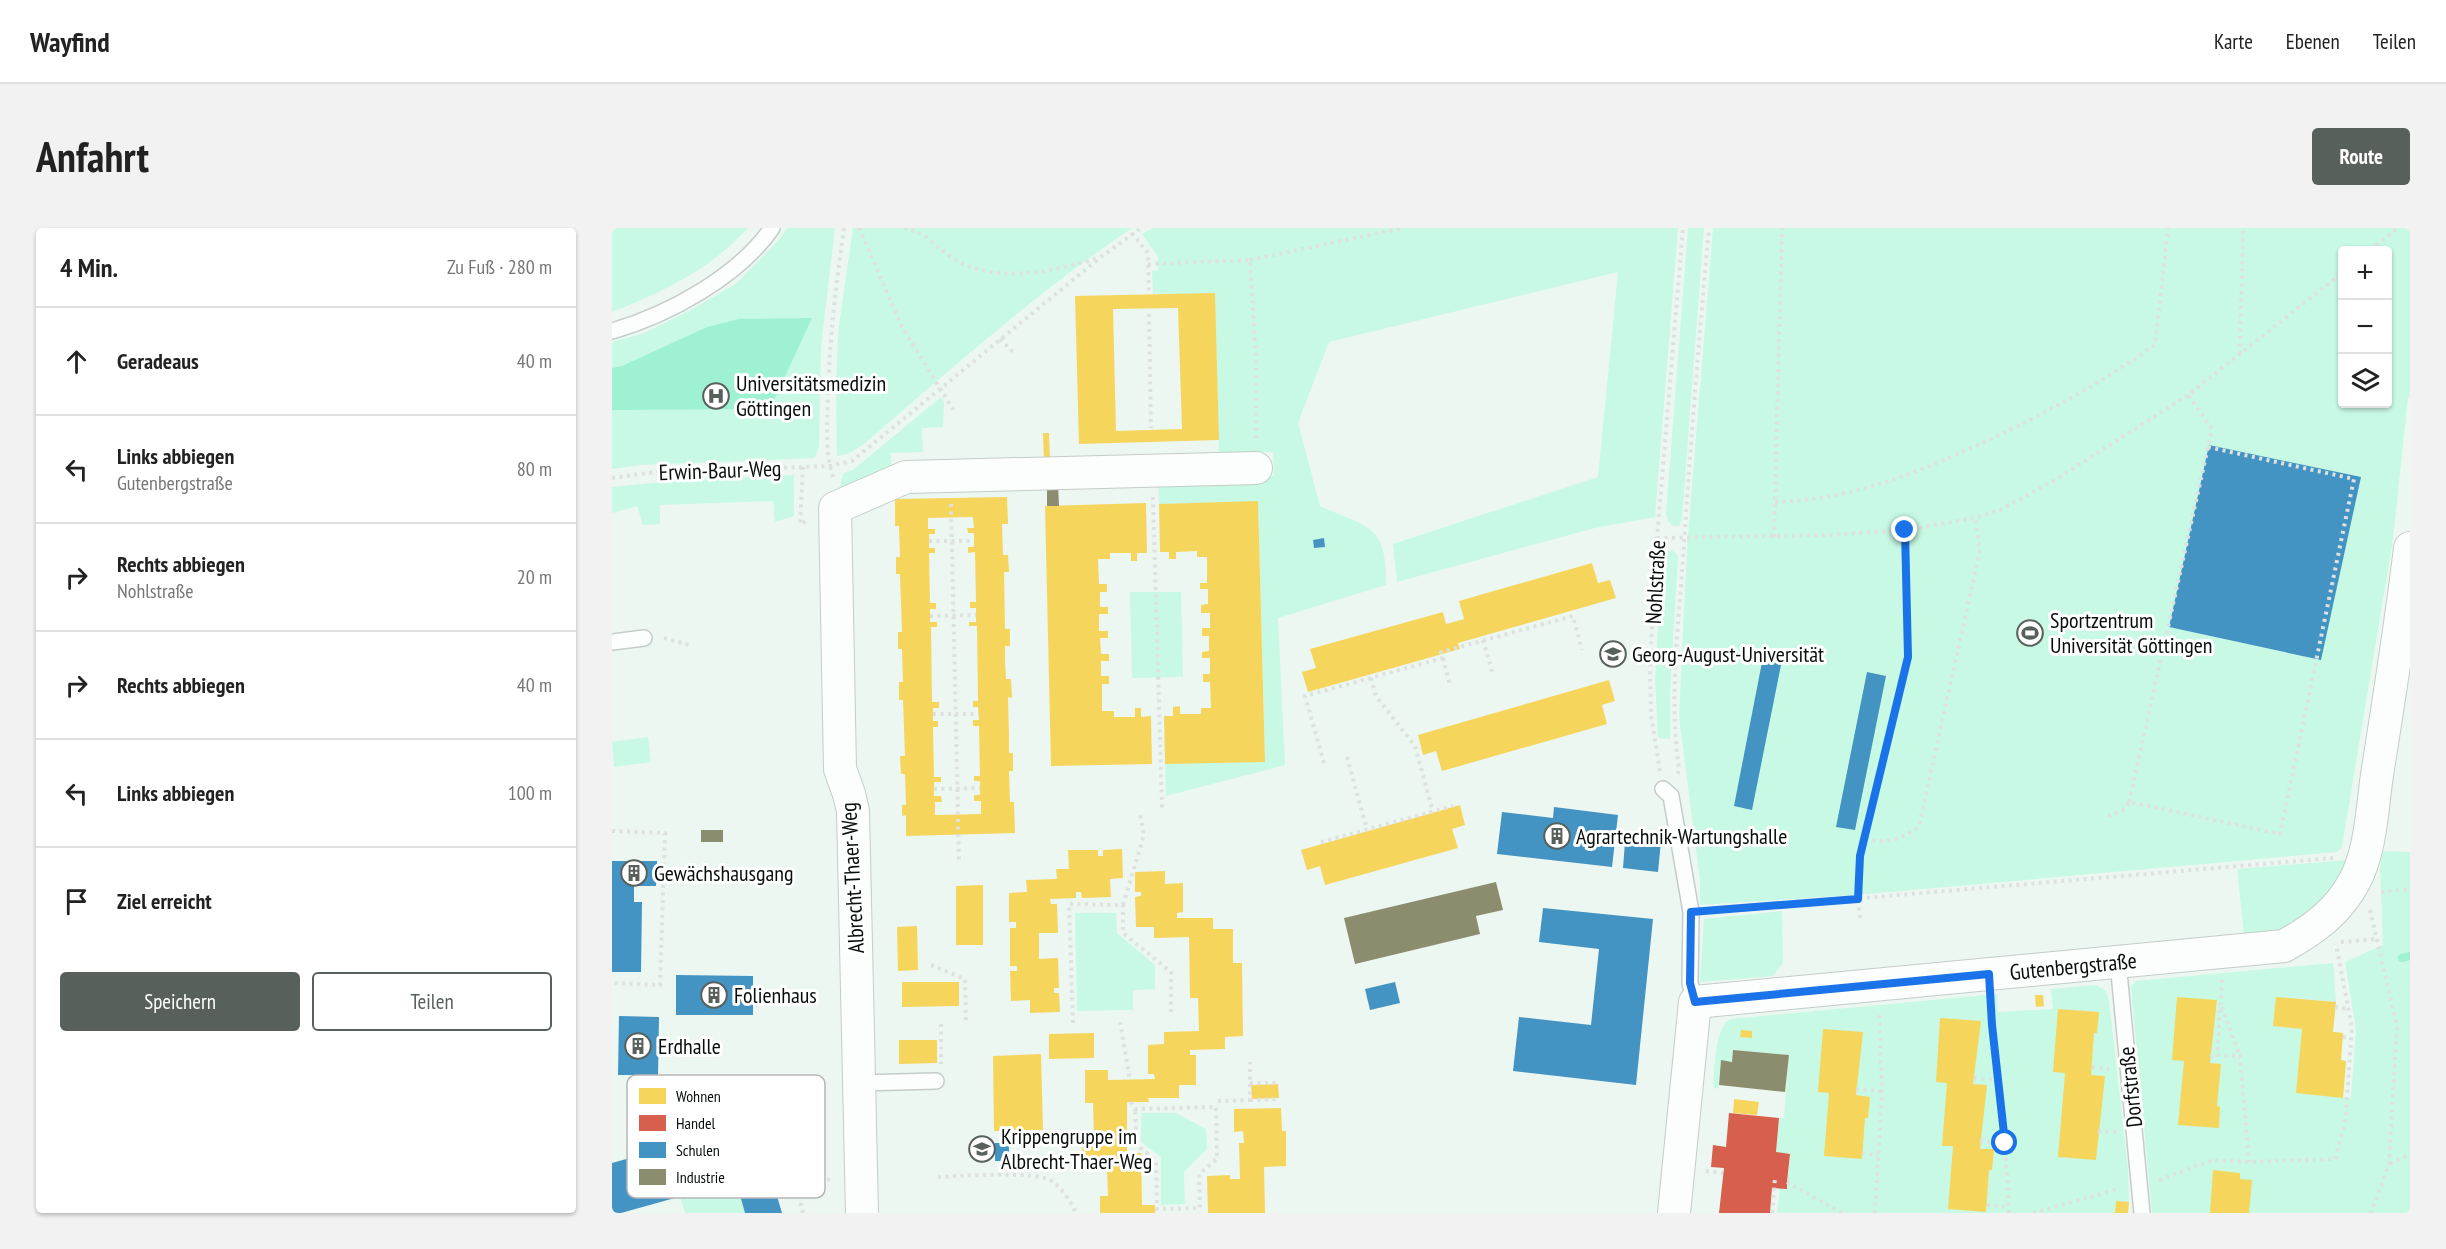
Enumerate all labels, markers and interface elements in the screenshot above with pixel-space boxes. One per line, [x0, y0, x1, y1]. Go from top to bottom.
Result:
text: Wayfind [30, 23, 110, 60]
text: Karte [2214, 28, 2253, 55]
text: Ebenen [2286, 28, 2340, 55]
text: Teilen [2373, 28, 2416, 55]
button: Route [2312, 128, 2410, 185]
text: Anfahrt [36, 129, 149, 184]
map controls [2338, 246, 2392, 408]
button: + [2338, 246, 2392, 300]
text: 4 Min. [60, 251, 118, 284]
text: Zu Fuß · 280 m [447, 254, 552, 280]
button: − [2338, 300, 2392, 354]
icon: ahead [60, 345, 93, 378]
text: Geradeaus [117, 347, 199, 375]
text: 40 m [517, 348, 552, 374]
button: layers [2338, 354, 2392, 408]
place label: Universitätsmedizin Göttingen [736, 369, 886, 422]
hospital icon: Universitätsmedizin Göttingen [701, 381, 731, 411]
text: Links abbiegen [117, 442, 234, 470]
icon: left [60, 453, 93, 486]
street label: Erwin-Baur-Weg [658, 454, 782, 486]
text: 80 m [517, 456, 552, 482]
text: Gutenbergstraße [117, 470, 233, 496]
route end [1891, 516, 1917, 542]
street label: Nohlstraße [1639, 539, 1671, 625]
text: Rechts abbiegen [117, 550, 245, 578]
icon: right [60, 561, 93, 594]
text: 20 m [517, 564, 552, 590]
text: Nohlstraße [117, 578, 194, 604]
place label: Sportzentrum Universität Göttingen [2050, 606, 2212, 659]
sports icon: Sportzentrum Universität Göttingen [2015, 618, 2045, 648]
school or university icon: Georg-August-Universität [1598, 639, 1628, 669]
place label: Georg-August-Universität [1632, 640, 1824, 668]
icon: right [60, 669, 93, 702]
text: Rechts abbiegen [117, 671, 245, 699]
text: 40 m [517, 672, 552, 698]
icon: left [60, 777, 93, 810]
text: Links abbiegen [117, 779, 234, 807]
text: 100 m [508, 780, 552, 806]
street label: Albrecht-Thaer-Weg [834, 802, 870, 954]
building icon: Agrartechnik-Wartungshalle [1542, 821, 1572, 851]
place label: Agrartechnik-Wartungshalle [1576, 822, 1787, 850]
building icon: Gewächshausgang [619, 858, 649, 888]
place label: Gewächshausgang [654, 859, 793, 887]
icon: arrive [60, 885, 93, 918]
text: Ziel erreicht [117, 887, 212, 915]
street label: Gutenbergstraße [2009, 946, 2138, 986]
button: Speichern [60, 972, 300, 1031]
button: Teilen [312, 972, 552, 1031]
building icon: Folienhaus [699, 980, 729, 1010]
place label: Folienhaus [734, 981, 817, 1009]
building icon: Erdhalle [623, 1031, 653, 1061]
place label: Erdhalle [658, 1032, 721, 1060]
street label: Dorfstraße [2112, 1045, 2148, 1129]
legend [627, 1075, 825, 1198]
text: Wohnen [676, 1086, 721, 1106]
text: Handel [676, 1113, 716, 1133]
place label: Krippengruppe im Albrecht-Thaer-Weg [1001, 1122, 1152, 1175]
route start [1991, 1129, 2017, 1155]
school or university icon: Krippengruppe im Albrecht-Thaer-Weg [967, 1134, 997, 1164]
text: Schulen [676, 1140, 720, 1160]
text: Industrie [676, 1167, 725, 1187]

